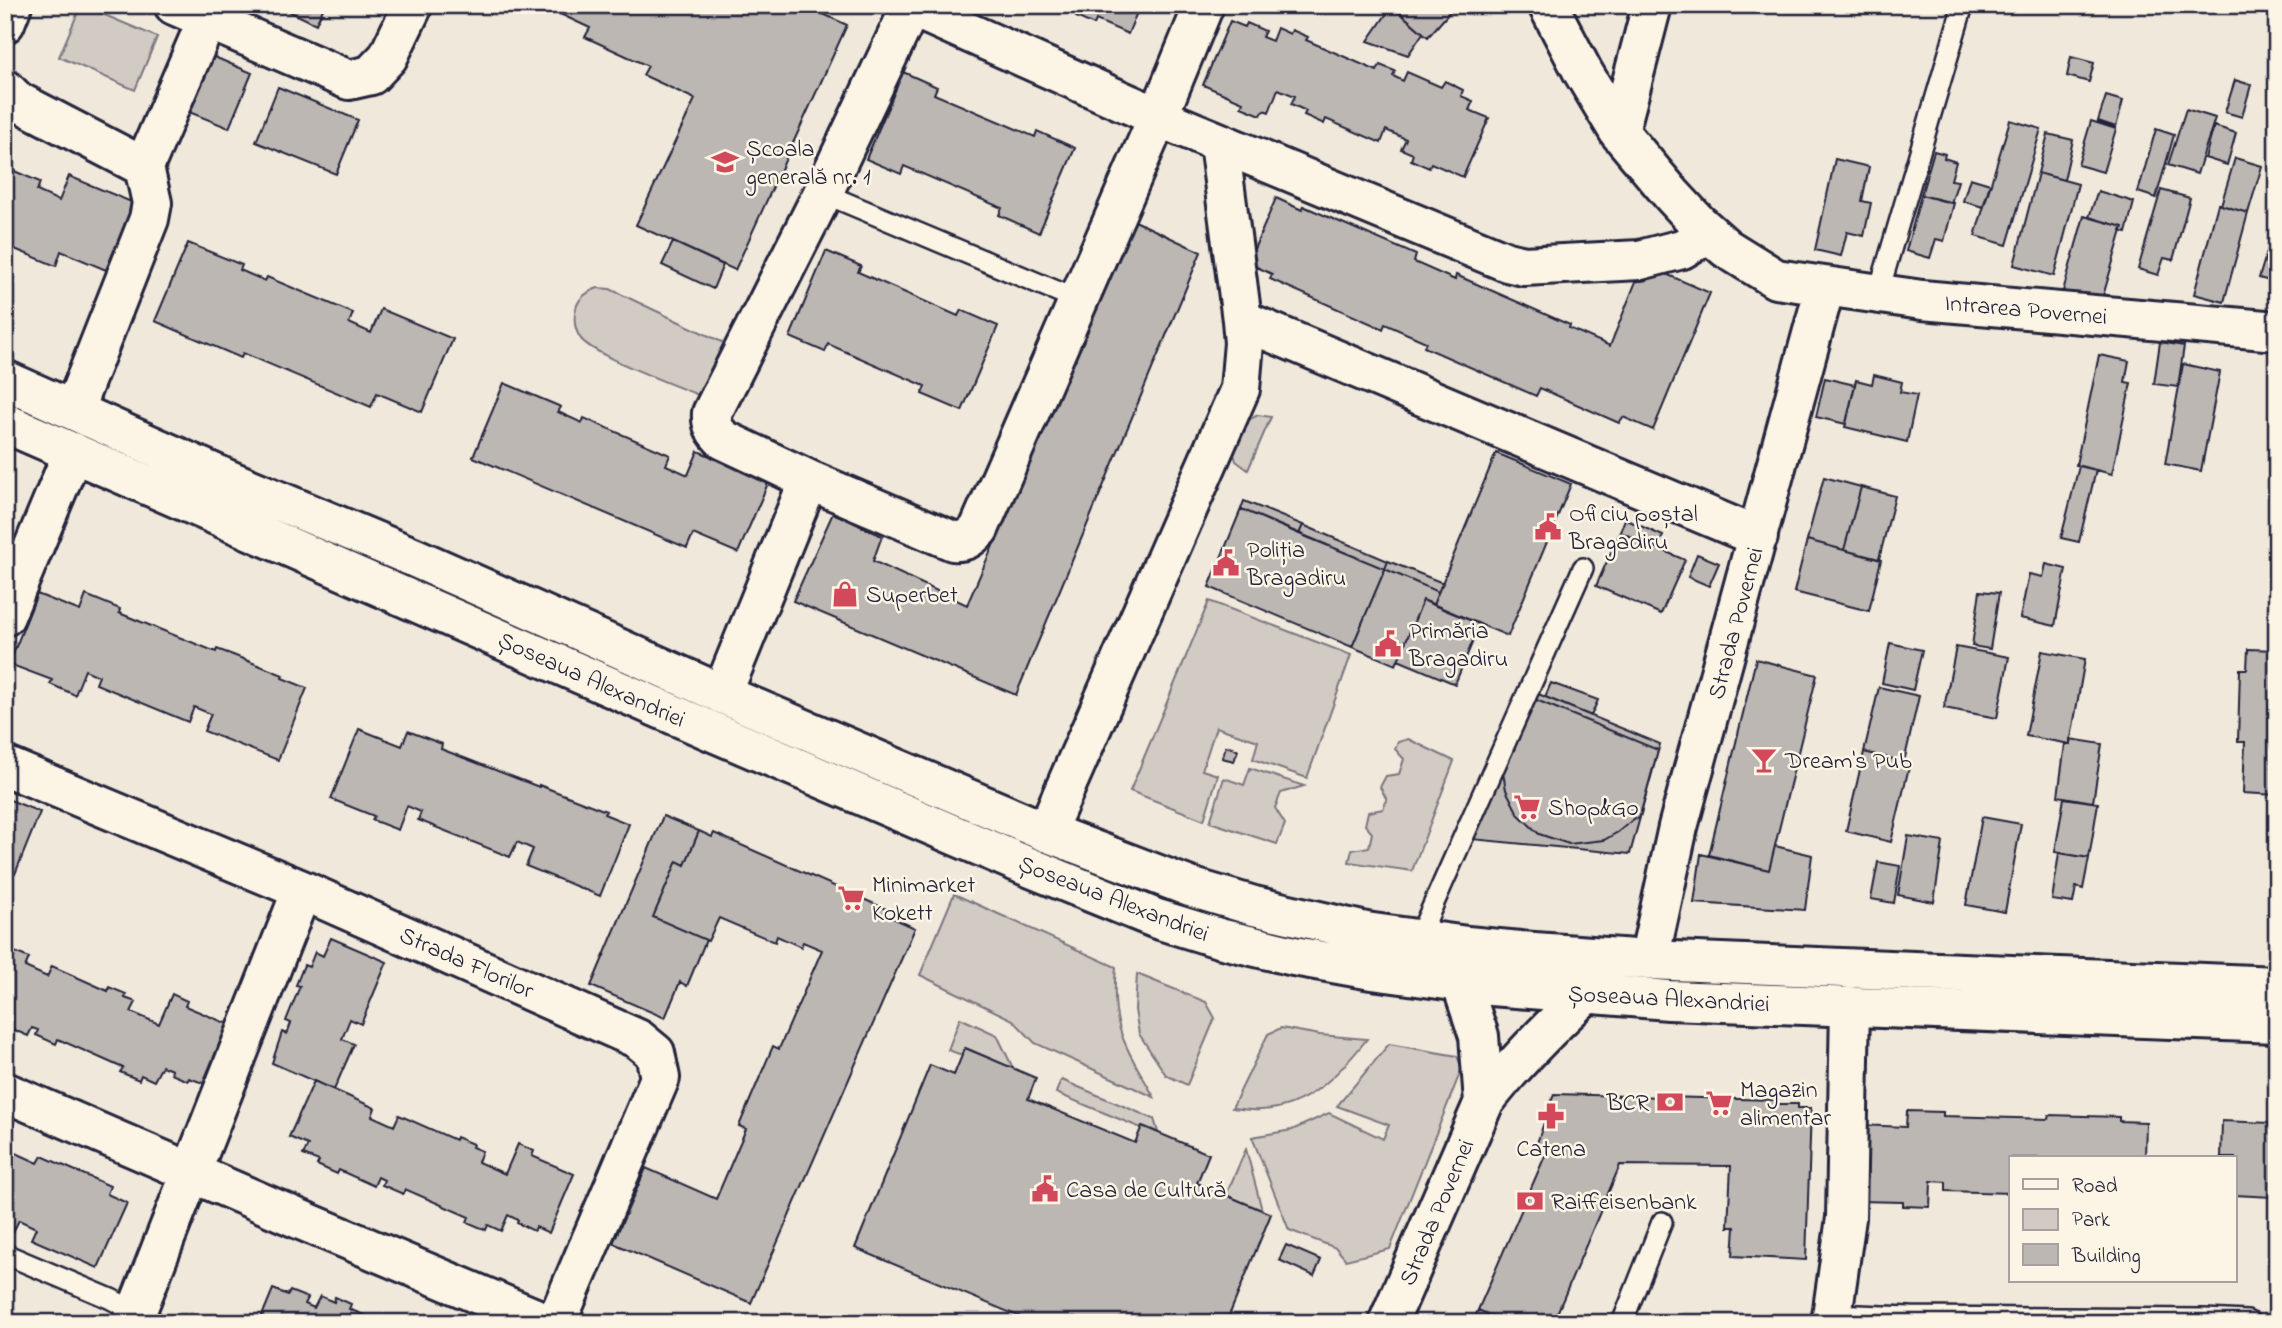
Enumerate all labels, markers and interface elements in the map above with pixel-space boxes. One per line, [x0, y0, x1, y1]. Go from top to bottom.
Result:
place label: Școala generală nr. 1 [745, 133, 871, 196]
school or university icon: Școala generală nr. 1 [710, 147, 740, 177]
street label: Intrarea Povernei [1943, 287, 2109, 336]
place label: Oficiu poștal Bragadiru [1568, 498, 1698, 561]
public building icon: Oficiu poștal Bragadiru [1533, 512, 1563, 542]
place label: Poliția Bragadiru [1246, 534, 1346, 597]
street label: Strada Povernei [1700, 544, 1775, 704]
public building icon: Poliția Bragadiru [1211, 548, 1241, 578]
shop icon: Superbet [830, 579, 860, 609]
place label: Superbet [866, 579, 958, 614]
place label: Primăria Bragadiru [1408, 615, 1508, 678]
street label: Șoseaua Alexandriei [492, 624, 690, 738]
public building icon: Primăria Bragadiru [1373, 629, 1403, 659]
bar icon: Dream's Pub [1749, 745, 1779, 775]
place label: Dream's Pub [1784, 745, 1912, 780]
supermarket icon: Shop&Go [1512, 792, 1542, 822]
place label: Shop&Go [1548, 792, 1639, 827]
street label: Șoseaua Alexandriei [1013, 848, 1214, 953]
place label: Minimarket Kokett [872, 869, 975, 932]
supermarket icon: Minimarket Kokett [836, 883, 866, 913]
street label: Strada Florilor [393, 919, 539, 1010]
street label: Șoseaua Alexandriei [1567, 978, 1771, 1023]
place label: Magazin alimentar [1740, 1074, 1832, 1137]
place label: BCR [1605, 1087, 1650, 1122]
bank icon: BCR [1655, 1087, 1685, 1117]
supermarket icon: Magazin alimentar [1704, 1088, 1734, 1118]
pharmacy icon: Catena [1536, 1101, 1566, 1131]
place label: Catena [1516, 1133, 1586, 1168]
street label: Strada Povernei [1392, 1134, 1485, 1292]
legend [2009, 1156, 2236, 1282]
text: Road [2072, 1172, 2118, 1202]
public building icon: Casa de Cultură [1030, 1174, 1060, 1204]
place label: Casa de Cultură [1066, 1174, 1226, 1209]
bank icon: Raiffeisenbank [1515, 1186, 1545, 1216]
place label: Raiffeisenbank [1551, 1186, 1697, 1221]
text: Park [2072, 1206, 2111, 1236]
text: Building [2071, 1242, 2141, 1274]

